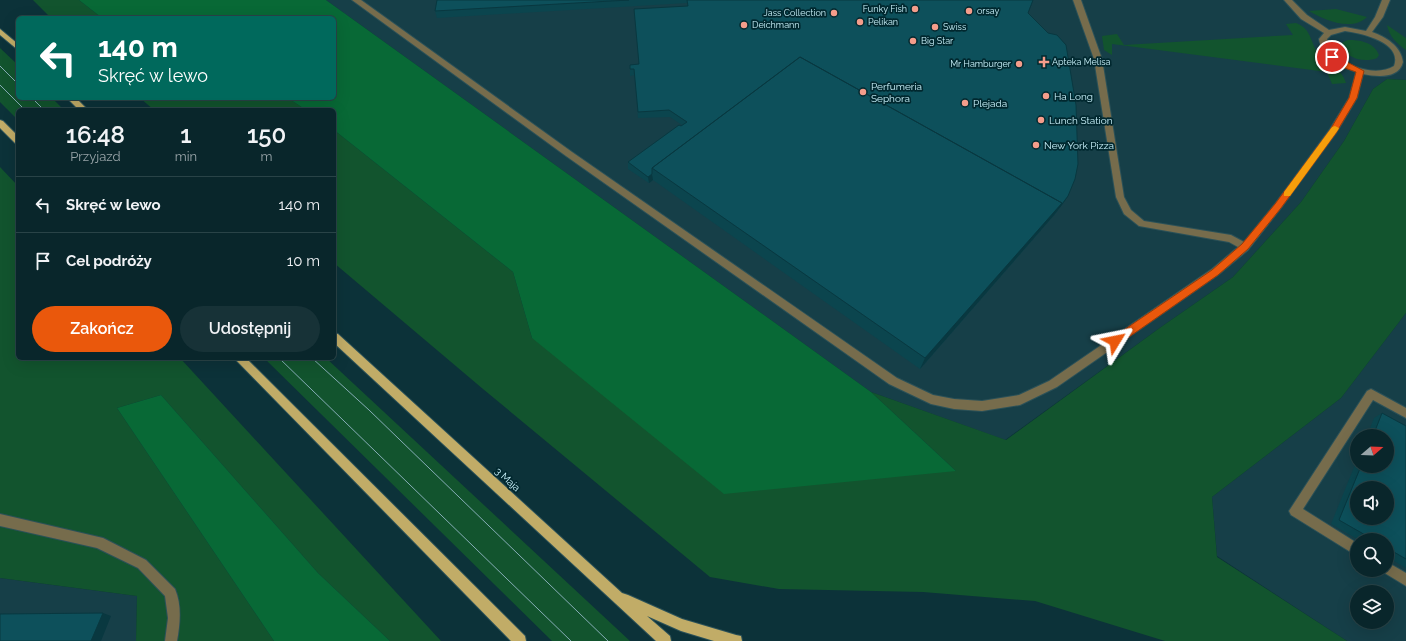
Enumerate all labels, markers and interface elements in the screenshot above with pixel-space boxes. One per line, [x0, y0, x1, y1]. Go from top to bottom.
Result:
place label: Funky Fish [863, 4, 907, 14]
marker: Funky Fish [910, 4, 920, 14]
marker: orsay [964, 6, 974, 16]
place label: orsay [977, 6, 1000, 16]
place label: Jass Collection [764, 8, 826, 18]
marker: Jass Collection [829, 8, 839, 18]
marker: Pelikan [855, 17, 865, 27]
place label: Pelikan [868, 17, 898, 27]
marker: Deichmann [739, 20, 749, 30]
place label: Deichmann [752, 20, 800, 30]
marker: Swiss [930, 22, 940, 32]
place label: Swiss [943, 22, 967, 32]
text: 140 m [98, 31, 178, 64]
icon: left [32, 32, 84, 84]
marker: Big Star [908, 36, 918, 46]
place label: Big Star [921, 36, 954, 46]
pin [1315, 40, 1349, 74]
icon: arrive [1321, 46, 1343, 68]
marker: Apteka Melisa [1039, 57, 1049, 67]
place label: Apteka Melisa [1052, 57, 1111, 67]
place label: Mr Hamburger [950, 59, 1012, 69]
marker: Mr Hamburger [1014, 59, 1024, 69]
text: Skręć w lewo [98, 65, 208, 86]
place label: Perfumeria Sephora [871, 81, 922, 104]
marker: Perfumeria Sephora [858, 87, 868, 97]
marker: Ha Long [1041, 91, 1051, 101]
place label: Ha Long [1054, 91, 1093, 102]
marker: Plejada [960, 98, 970, 108]
place label: Plejada [973, 98, 1007, 109]
marker: Lunch Station [1036, 115, 1046, 125]
place label: Lunch Station [1049, 115, 1113, 126]
text: 16:48 [66, 120, 125, 149]
text: 1 [180, 120, 192, 149]
text: 150 [247, 120, 286, 149]
marker: New York Pizza [1031, 140, 1041, 150]
place label: New York Pizza [1044, 140, 1114, 151]
text: Przyjazd [70, 149, 121, 164]
text: min [175, 149, 197, 164]
text: m [261, 149, 273, 164]
icon: left [32, 194, 54, 216]
text: Skręć w lewo [66, 196, 161, 214]
text: 140 m [279, 196, 320, 214]
icon: arrive [32, 250, 54, 272]
text: Cel podróży [66, 252, 152, 270]
text: 10 m [287, 252, 320, 270]
button: Zakończ [32, 306, 172, 352]
button: Udostępnij [180, 306, 320, 352]
position arrow [1094, 320, 1136, 362]
north arrow [1350, 429, 1394, 473]
map controls [1350, 429, 1394, 629]
street label: 3 Maja [493, 465, 522, 493]
button: sound [1350, 481, 1394, 525]
button: search [1350, 533, 1394, 577]
button: layers [1350, 585, 1394, 629]

